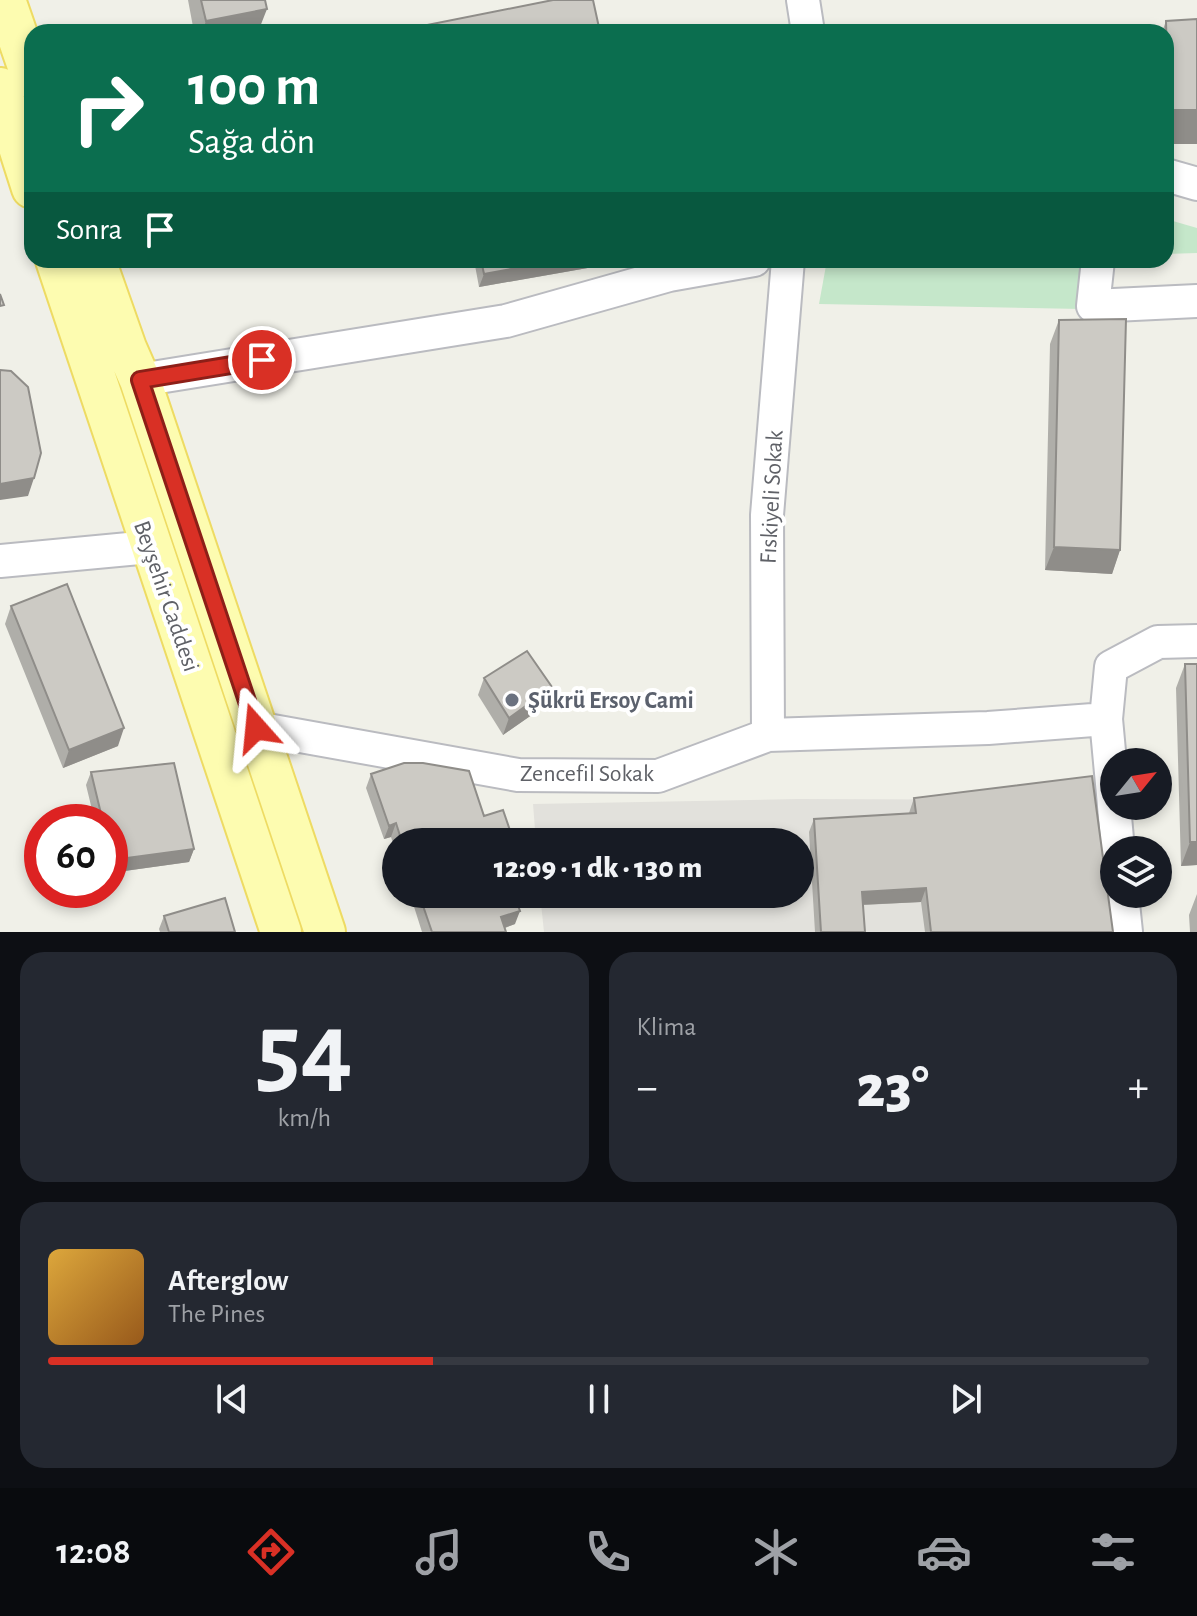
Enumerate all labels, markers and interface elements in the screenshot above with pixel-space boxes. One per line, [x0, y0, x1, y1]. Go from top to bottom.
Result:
icon: right [56, 56, 160, 160]
text: 100 m [188, 59, 320, 115]
text: Sağa dön [188, 124, 315, 160]
icon: arrive [138, 208, 182, 252]
text: Sonra [56, 215, 122, 245]
pin [228, 326, 296, 394]
icon: arrive [240, 338, 284, 382]
street label: Fıskiyeli Sokak [757, 430, 787, 564]
street label: Beyşehir Caddesi [129, 518, 203, 675]
position arrow [214, 686, 298, 770]
place label: Şükrü Ersoy Cami [528, 689, 694, 713]
marker: Şükrü Ersoy Cami [503, 691, 521, 709]
north arrow [1100, 748, 1172, 820]
map controls [1100, 748, 1172, 908]
street label: Zencefil Sokak [520, 762, 654, 786]
speed limit sign: 60 [24, 804, 128, 908]
button: layers [1100, 836, 1172, 908]
text: 12:09 · 1 dk · 130 m [494, 853, 702, 883]
text: 54 [256, 999, 353, 1103]
text: Klima [637, 1014, 696, 1040]
text: 23° [856, 1058, 929, 1118]
text: − [637, 1066, 658, 1110]
text: + [1128, 1066, 1149, 1110]
text: km/h [277, 1105, 331, 1131]
text: Afterglow [168, 1266, 289, 1296]
text: The Pines [168, 1301, 265, 1327]
icon: previous [210, 1377, 254, 1421]
icon: pause [577, 1377, 621, 1421]
icon: next [944, 1377, 988, 1421]
icon: directions [243, 1524, 299, 1580]
icon: music [411, 1524, 467, 1580]
icon: phone [580, 1524, 636, 1580]
icon: climate [748, 1524, 804, 1580]
icon: car [916, 1524, 972, 1580]
icon: filters [1085, 1524, 1141, 1580]
text: 12:08 [56, 1534, 131, 1570]

